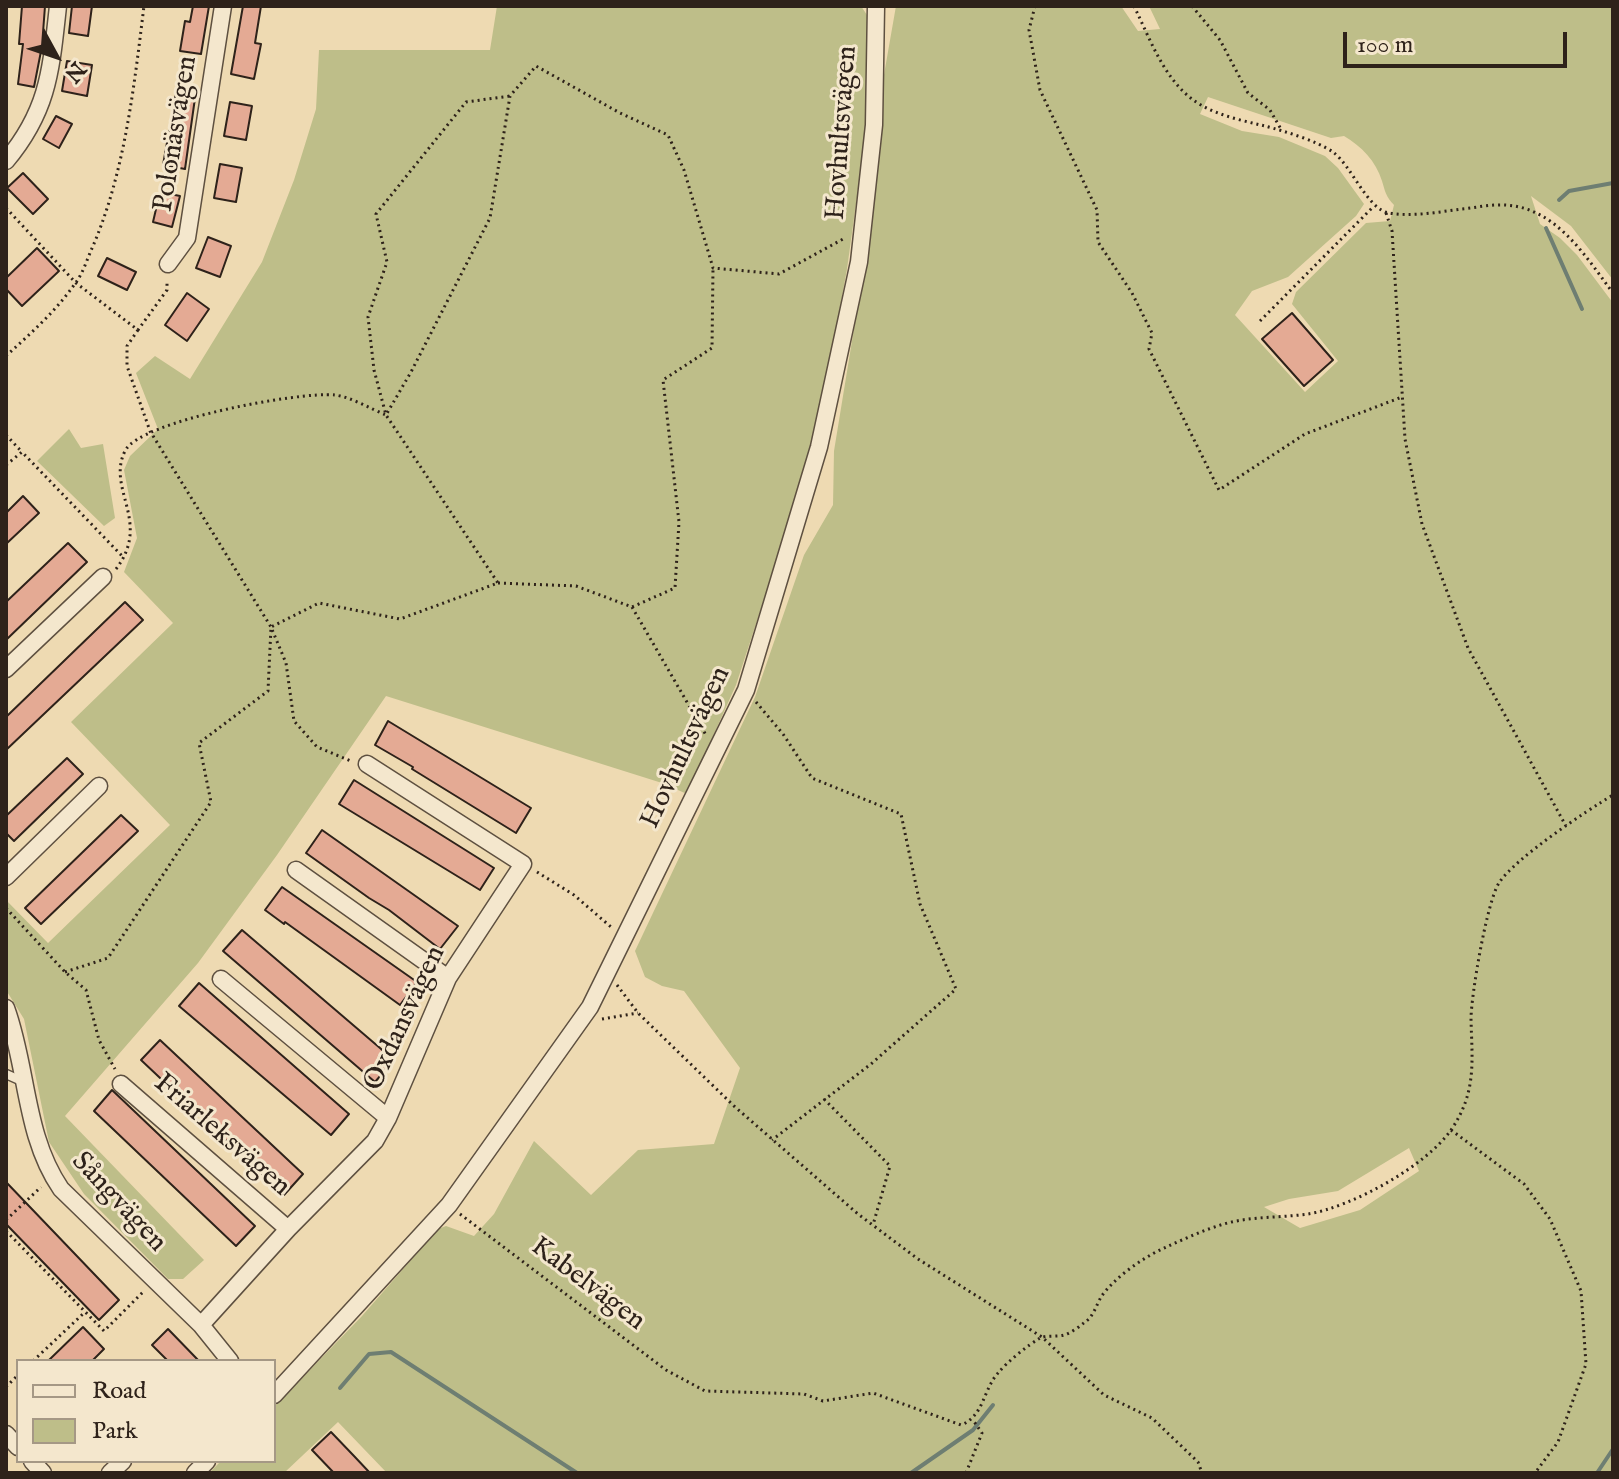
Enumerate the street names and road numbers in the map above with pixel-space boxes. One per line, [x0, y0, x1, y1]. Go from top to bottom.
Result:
street label: Hovhultsvägen [820, 45, 866, 221]
street label: Polonäsvägen [148, 54, 206, 214]
street label: Hovhultsvägen [635, 662, 739, 834]
street label: Oxdansvägen [358, 941, 454, 1097]
street label: Friarleksvägen [146, 1067, 296, 1205]
street label: Sångvägen [63, 1146, 173, 1260]
street label: Kabelvägen [523, 1231, 651, 1339]

